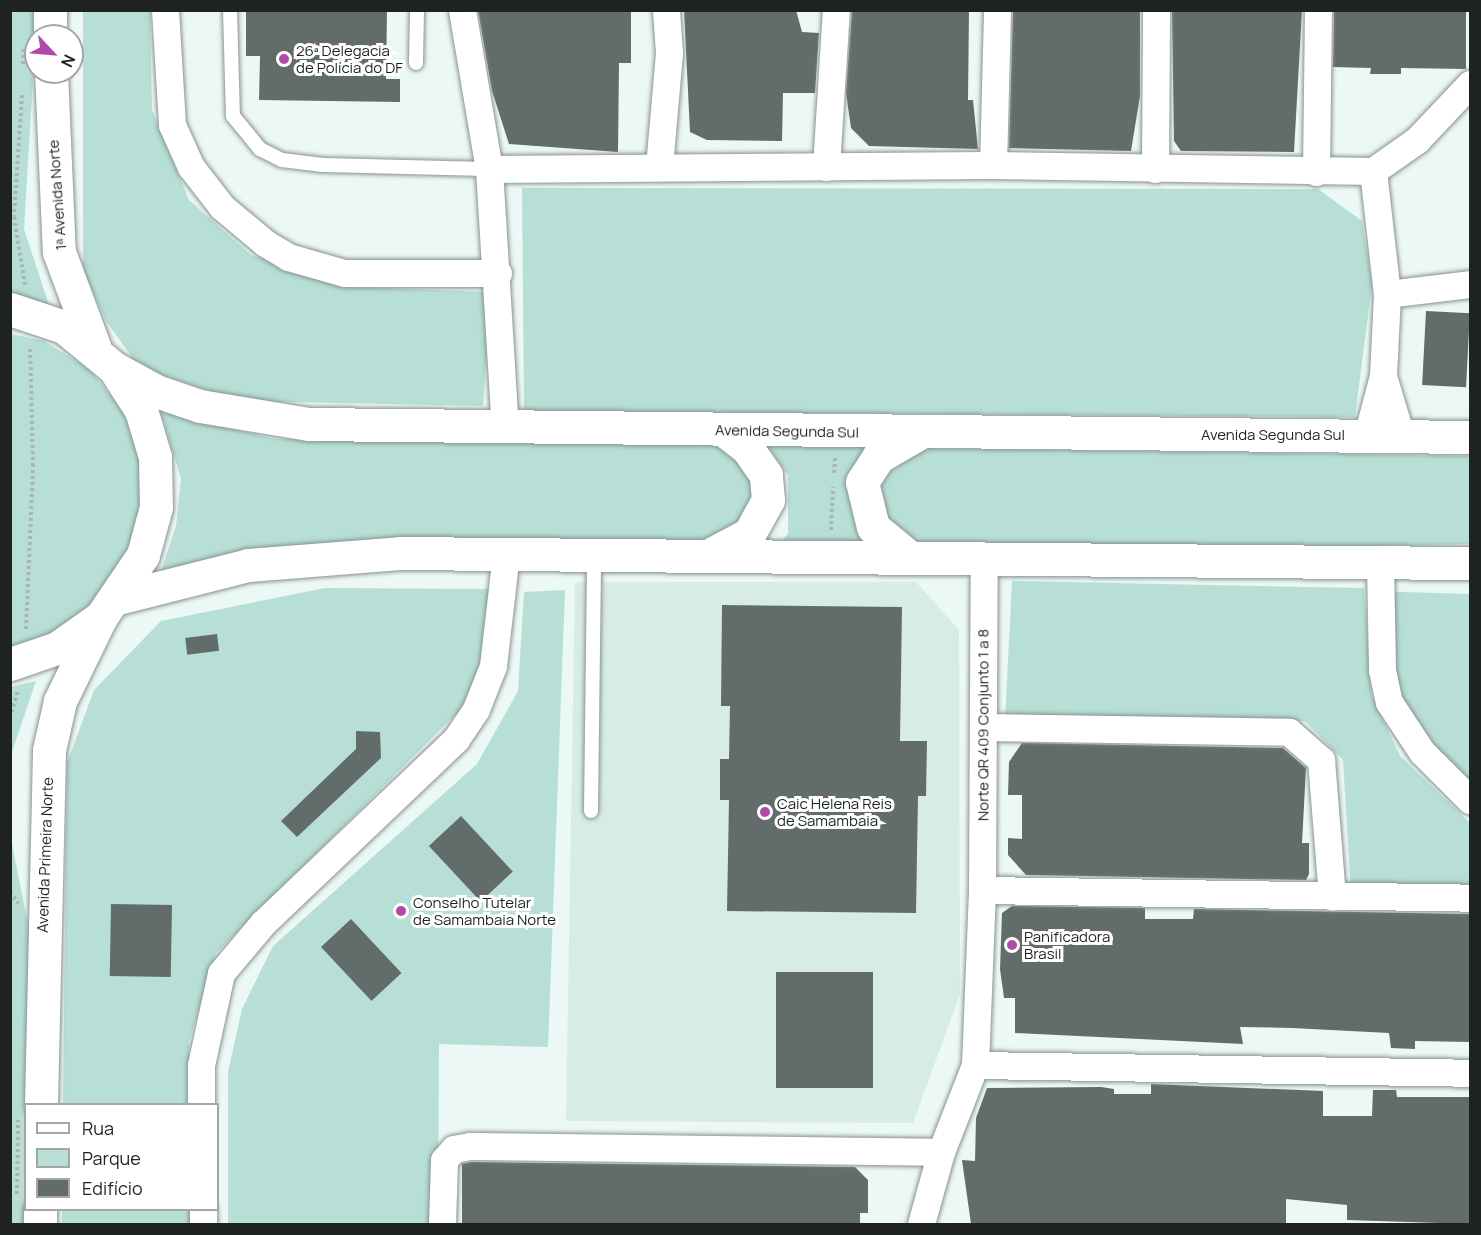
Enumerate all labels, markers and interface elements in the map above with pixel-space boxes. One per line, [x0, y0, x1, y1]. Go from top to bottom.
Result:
north arrow [24, 24, 84, 84]
place label: 26ª Delegacia de Polícia do DF [296, 41, 403, 76]
text: N [56, 51, 81, 71]
marker: 26ª Delegacia de Polícia do DF [277, 52, 291, 66]
street label: 1ᵃ Avenida Norte [44, 139, 70, 251]
street label: Avenida Segunda Sul [715, 421, 859, 441]
street label: Avenida Segunda Sul [1201, 426, 1345, 444]
street label: Norte QR 409 Conjunto 1 a 8 [974, 629, 992, 821]
street label: Avenida Primeira Norte [33, 777, 57, 933]
place label: Caic Helena Reis de Samambaia [777, 794, 892, 829]
marker: Caic Helena Reis de Samambaia [758, 805, 772, 819]
place label: Conselho Tutelar de Samambaia Norte [413, 893, 556, 928]
marker: Conselho Tutelar de Samambaia Norte [394, 904, 408, 918]
place label: Panificadora Brasil [1024, 927, 1110, 962]
marker: Panificadora Brasil [1005, 938, 1019, 952]
legend [24, 1103, 219, 1211]
text: Rua [82, 1116, 114, 1140]
text: Parque [82, 1146, 141, 1170]
text: Edifício [82, 1176, 143, 1200]

